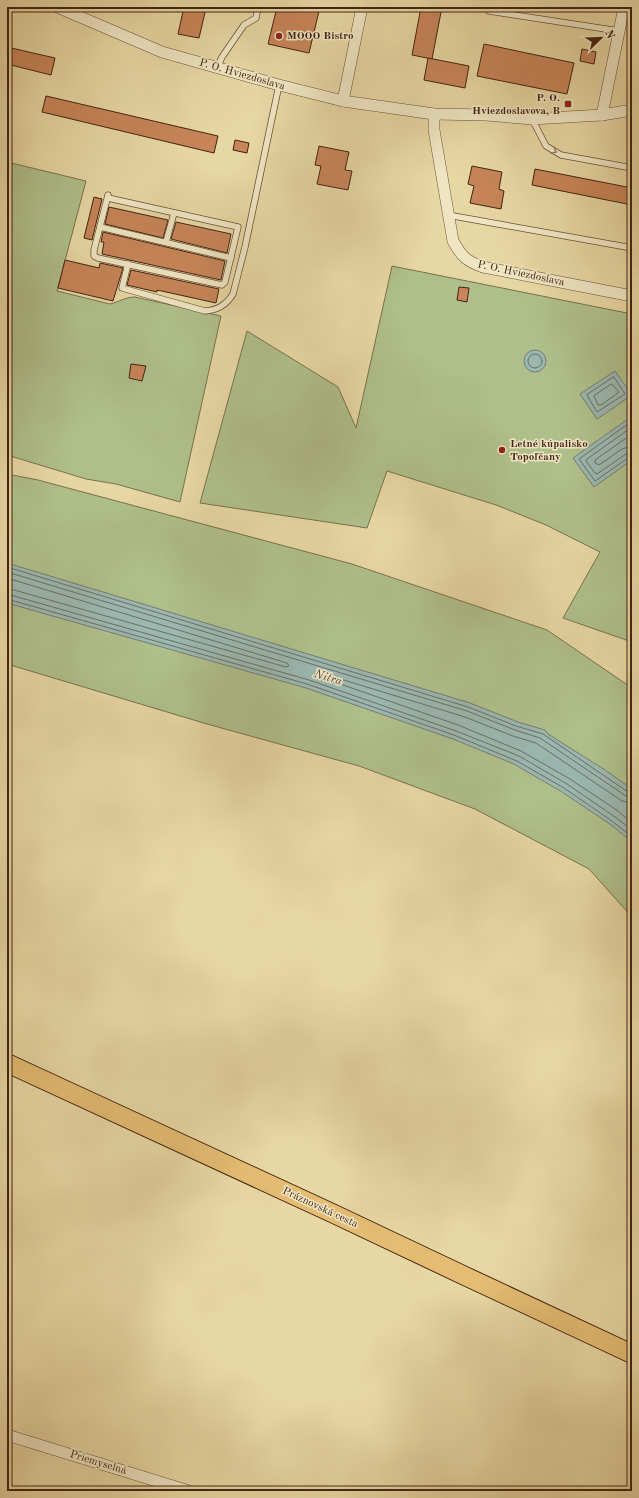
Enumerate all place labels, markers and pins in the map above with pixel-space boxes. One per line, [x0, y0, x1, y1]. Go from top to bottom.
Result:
marker: MOOO Bistro [274, 31, 284, 41]
place label: MOOO Bistro [287, 31, 354, 42]
place label: P. O. Hviezdoslavova, B [472, 93, 560, 117]
marker: P. O. Hviezdoslavova, B [563, 99, 573, 109]
place label: Letné kúpalisko Topoľčany [510, 439, 588, 463]
marker: Letné kúpalisko Topoľčany [497, 445, 507, 455]

